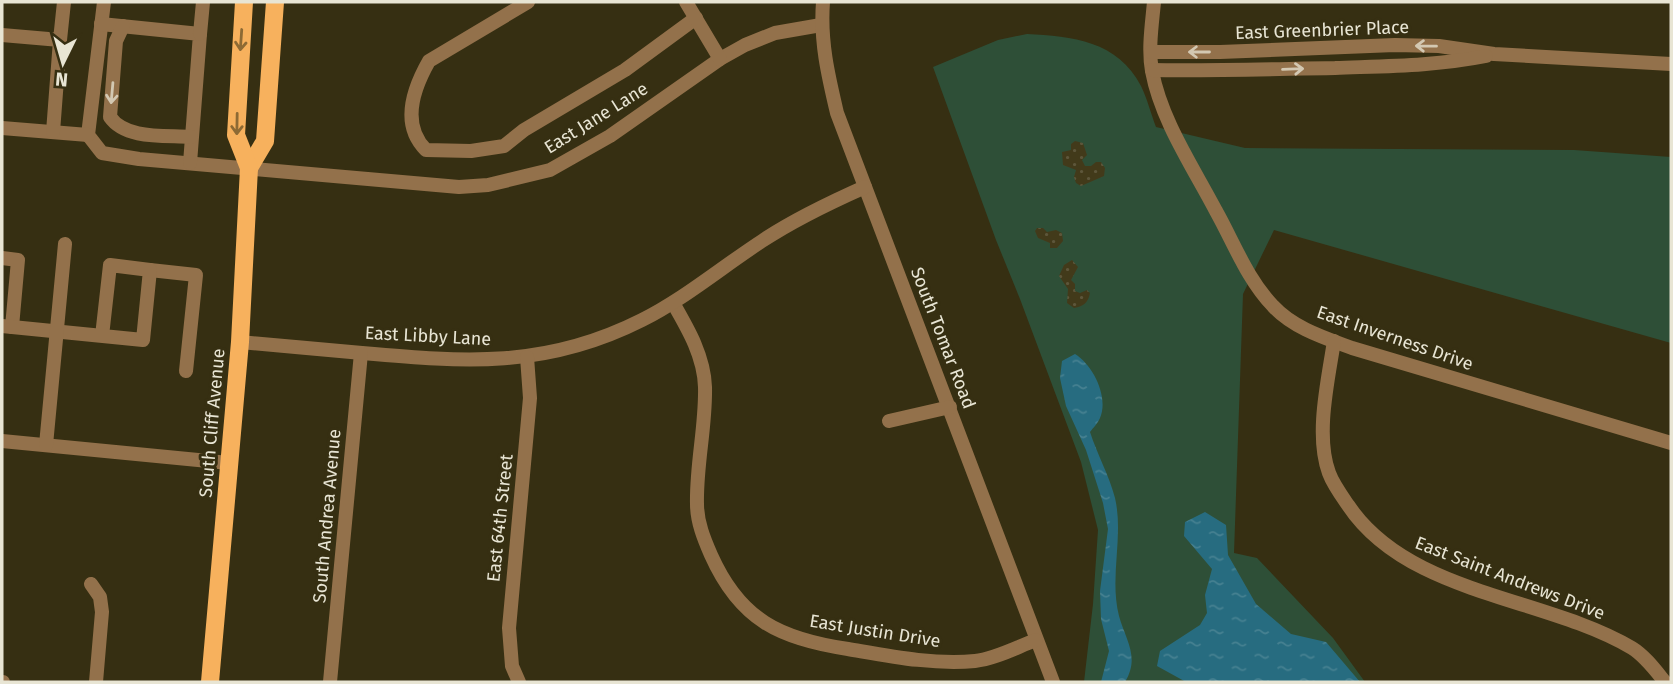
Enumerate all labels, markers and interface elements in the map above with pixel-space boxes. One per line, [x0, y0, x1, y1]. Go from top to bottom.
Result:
street label: East Greenbrier Place [1235, 16, 1409, 44]
north arrow [28, 28, 98, 98]
one-way arrow [234, 28, 247, 51]
one-way arrow [1415, 39, 1438, 53]
one-way arrow [1188, 45, 1211, 59]
one-way arrow [1282, 62, 1305, 75]
text: N [54, 67, 69, 91]
street label: East Jane Lane [540, 77, 652, 159]
one-way arrow [105, 81, 118, 103]
one-way arrow [230, 112, 243, 135]
street label: South Tomar Road [906, 264, 980, 412]
street label: East Inverness Drive [1314, 301, 1476, 375]
street label: East Libby Lane [364, 322, 492, 350]
street label: South Cliff Avenue [195, 348, 229, 498]
street label: South Andrea Avenue [308, 428, 346, 604]
street label: East 64th Street [482, 452, 518, 583]
street label: East Saint Andrews Drive [1412, 532, 1608, 624]
street label: East Justin Drive [808, 610, 942, 652]

